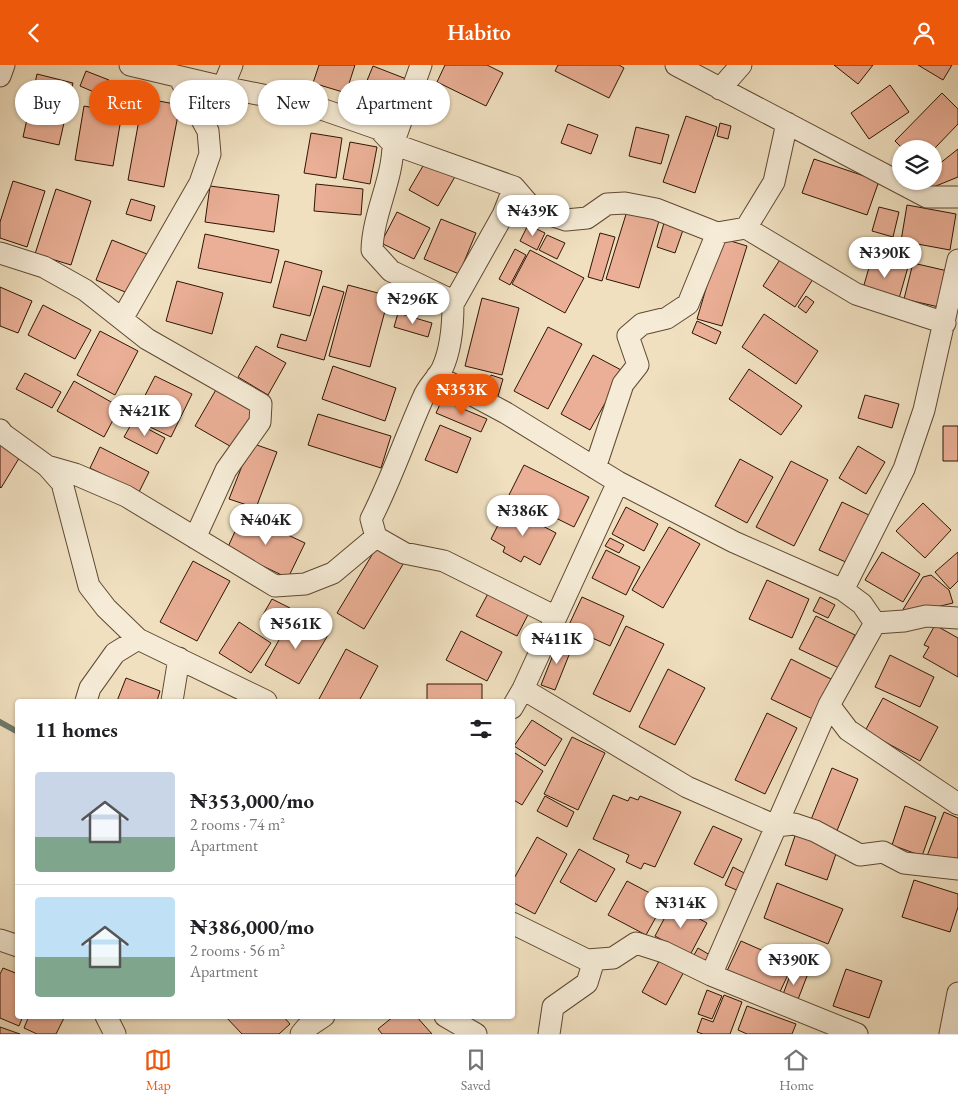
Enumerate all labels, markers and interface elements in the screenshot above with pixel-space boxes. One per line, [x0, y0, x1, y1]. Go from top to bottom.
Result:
text: Habito [447, 18, 511, 47]
icon: back [20, 19, 48, 47]
icon: person [910, 19, 938, 47]
chip: Buy [15, 80, 79, 125]
chip: Rent [89, 80, 160, 125]
chip: Filters [170, 80, 248, 125]
chip: New [258, 80, 328, 125]
chip: Apartment [338, 80, 450, 125]
map controls [892, 140, 942, 190]
button: layers [892, 140, 942, 190]
pin: ₦439K [498, 195, 568, 237]
text: ₦439K [508, 200, 558, 221]
pin: ₦390K [850, 237, 920, 279]
text: ₦390K [860, 242, 910, 263]
pin: ₦296K [378, 283, 448, 325]
text: ₦296K [388, 288, 438, 309]
pin: ₦353K [427, 373, 497, 416]
text: ₦353K [437, 379, 487, 400]
pin: ₦421K [110, 395, 180, 437]
text: ₦421K [120, 400, 170, 421]
pin: ₦386K [488, 495, 558, 537]
text: ₦386K [498, 500, 548, 521]
pin: ₦404K [231, 503, 301, 546]
text: ₦404K [241, 509, 291, 530]
pin: ₦561K [261, 607, 331, 650]
text: ₦561K [271, 613, 321, 634]
pin: ₦411K [522, 623, 592, 665]
text: ₦411K [532, 628, 582, 649]
icon: filters [467, 715, 495, 743]
text: 11 homes [35, 716, 118, 743]
text: ₦353,000/mo [190, 787, 314, 814]
icon: home [75, 792, 135, 852]
text: 2 rooms · 74 m² [190, 814, 285, 835]
text: Apartment [190, 835, 258, 856]
pin: ₦314K [646, 887, 716, 929]
text: ₦314K [656, 892, 706, 913]
text: ₦386,000/mo [190, 913, 314, 940]
icon: home [75, 917, 135, 977]
text: 2 rooms · 56 m² [190, 940, 285, 961]
pin: ₦390K [759, 943, 829, 986]
text: ₦390K [769, 949, 819, 970]
text: Apartment [190, 961, 258, 982]
tab: Map [144, 1046, 172, 1094]
tab: Saved [461, 1046, 491, 1094]
tab: Home [779, 1046, 814, 1094]

